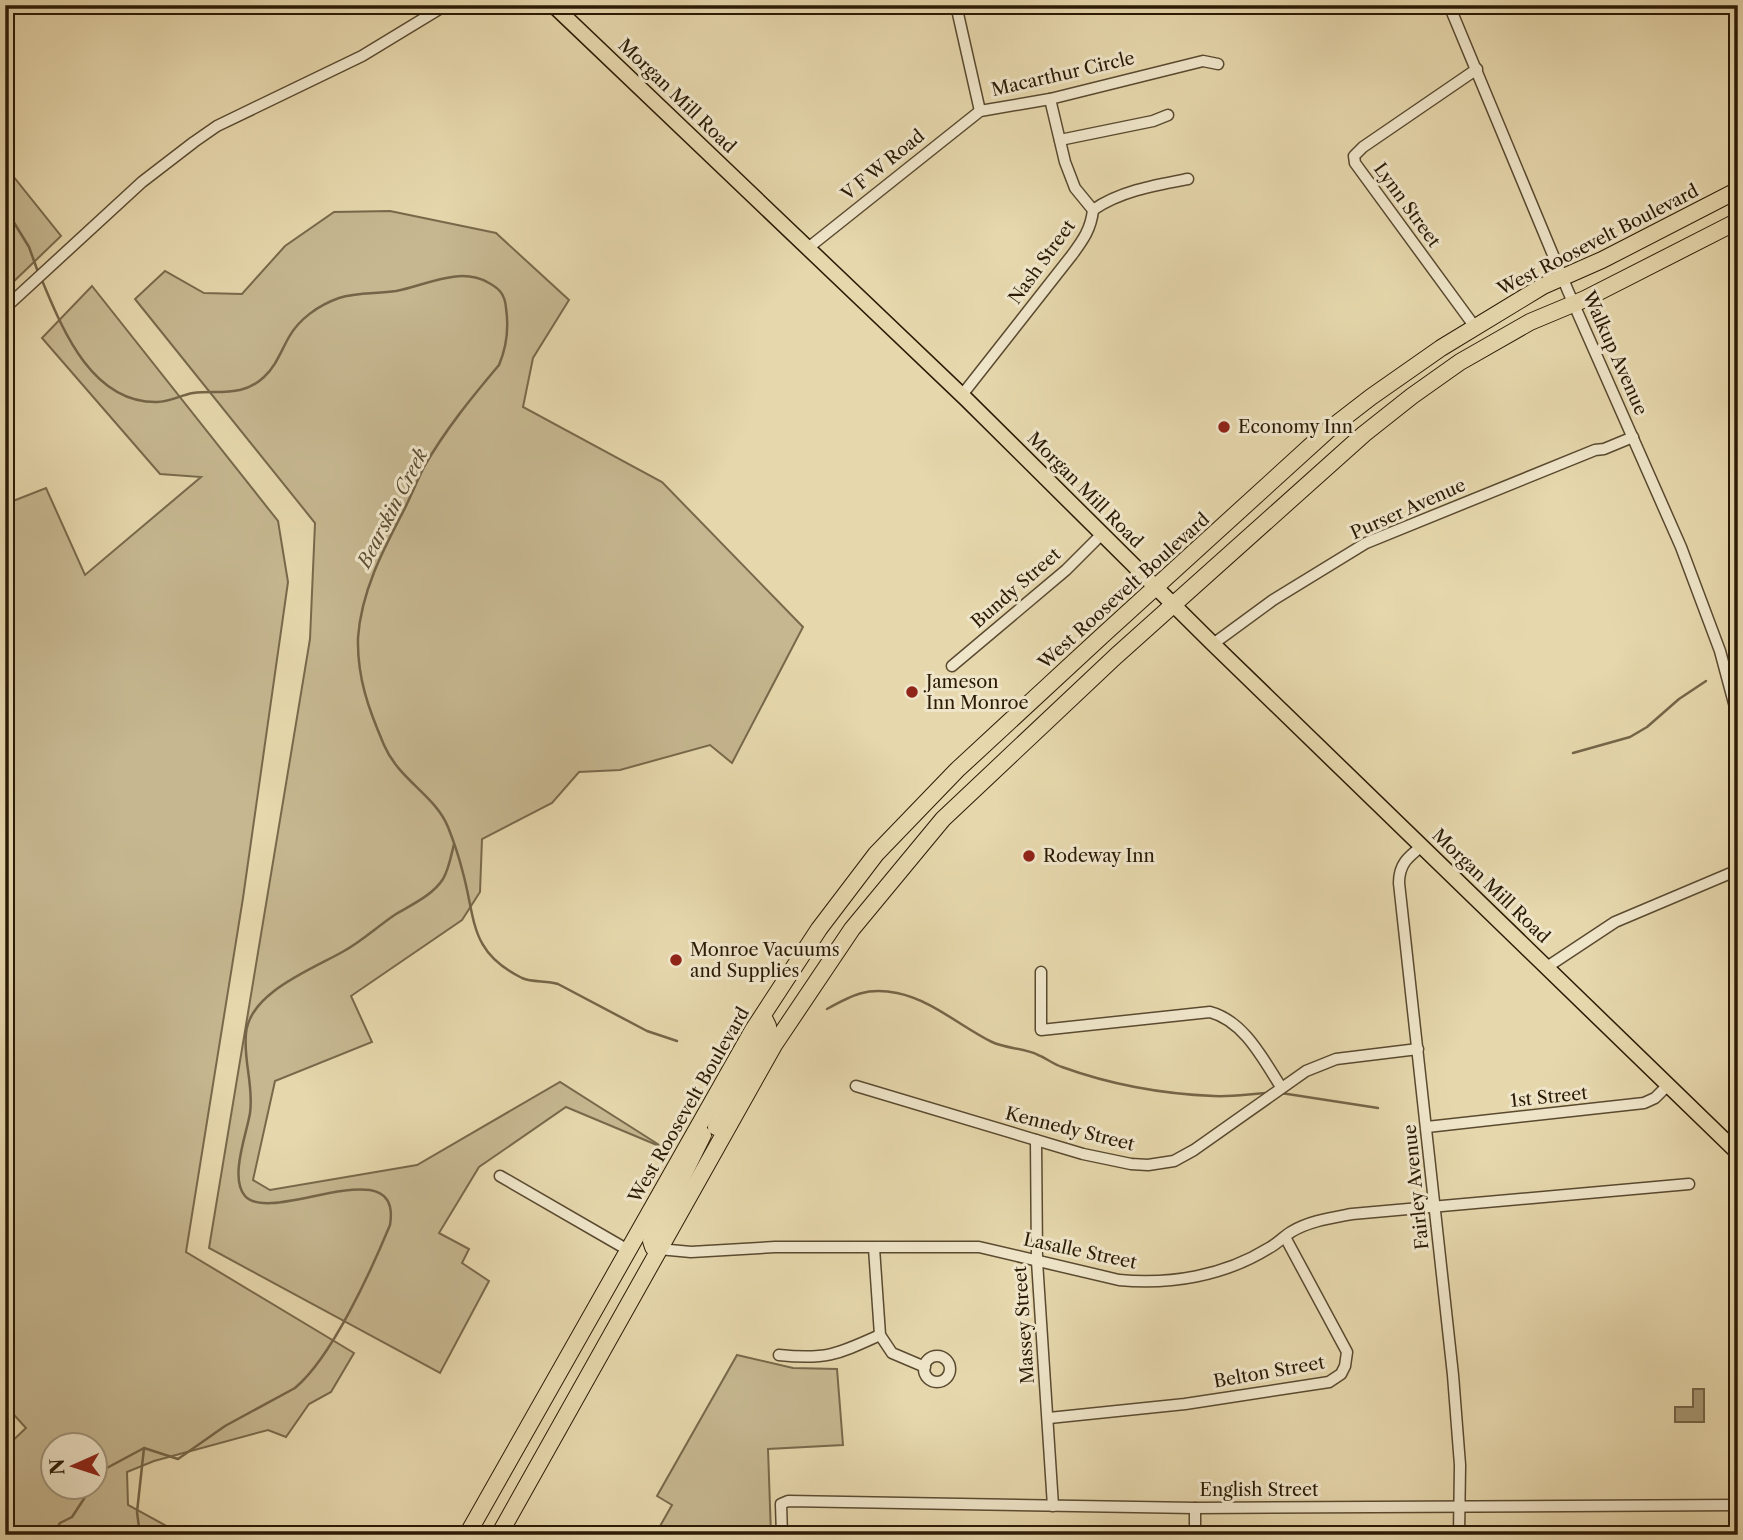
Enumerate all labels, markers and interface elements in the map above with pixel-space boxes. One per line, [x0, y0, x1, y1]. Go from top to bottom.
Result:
street label: Morgan Mill Road [614, 34, 740, 158]
street label: Macarthur Circle [989, 47, 1137, 101]
street label: V F W Road [836, 125, 929, 206]
street label: Lynn Street [1369, 158, 1445, 252]
street label: West Roosevelt Boulevard [1493, 180, 1702, 301]
street label: Nash Street [1004, 215, 1080, 308]
street label: Walkup Avenue [1577, 287, 1652, 418]
place label: Economy Inn [1238, 416, 1353, 438]
marker: Economy Inn [1216, 419, 1232, 435]
street label: Morgan Mill Road [1022, 427, 1148, 553]
water label: Bearskin Creek [352, 445, 432, 574]
street label: Purser Avenue [1347, 474, 1469, 544]
street label: West Roosevelt Boulevard [1033, 508, 1214, 674]
street label: Bundy Street [967, 543, 1066, 633]
place label: Jameson Inn Monroe [923, 671, 1029, 714]
marker: Jameson Inn Monroe [904, 684, 920, 700]
street label: Morgan Mill Road [1428, 824, 1554, 948]
place label: Rodeway Inn [1043, 845, 1155, 867]
marker: Rodeway Inn [1021, 848, 1037, 864]
place label: Monroe Vacuums and Supplies [690, 939, 840, 982]
marker: Monroe Vacuums and Supplies [668, 952, 684, 968]
street label: West Roosevelt Boulevard [623, 1003, 754, 1208]
street label: 1st Street [1509, 1082, 1589, 1112]
street label: Kennedy Street [1003, 1102, 1137, 1156]
street label: Fairley Avenue [1398, 1123, 1434, 1251]
street label: Lasalle Street [1021, 1228, 1139, 1274]
street label: Massey Street [1009, 1265, 1039, 1385]
street label: Belton Street [1212, 1351, 1327, 1393]
north arrow [38, 1432, 108, 1502]
text: N [46, 1458, 69, 1476]
street label: English Street [1200, 1479, 1319, 1501]

